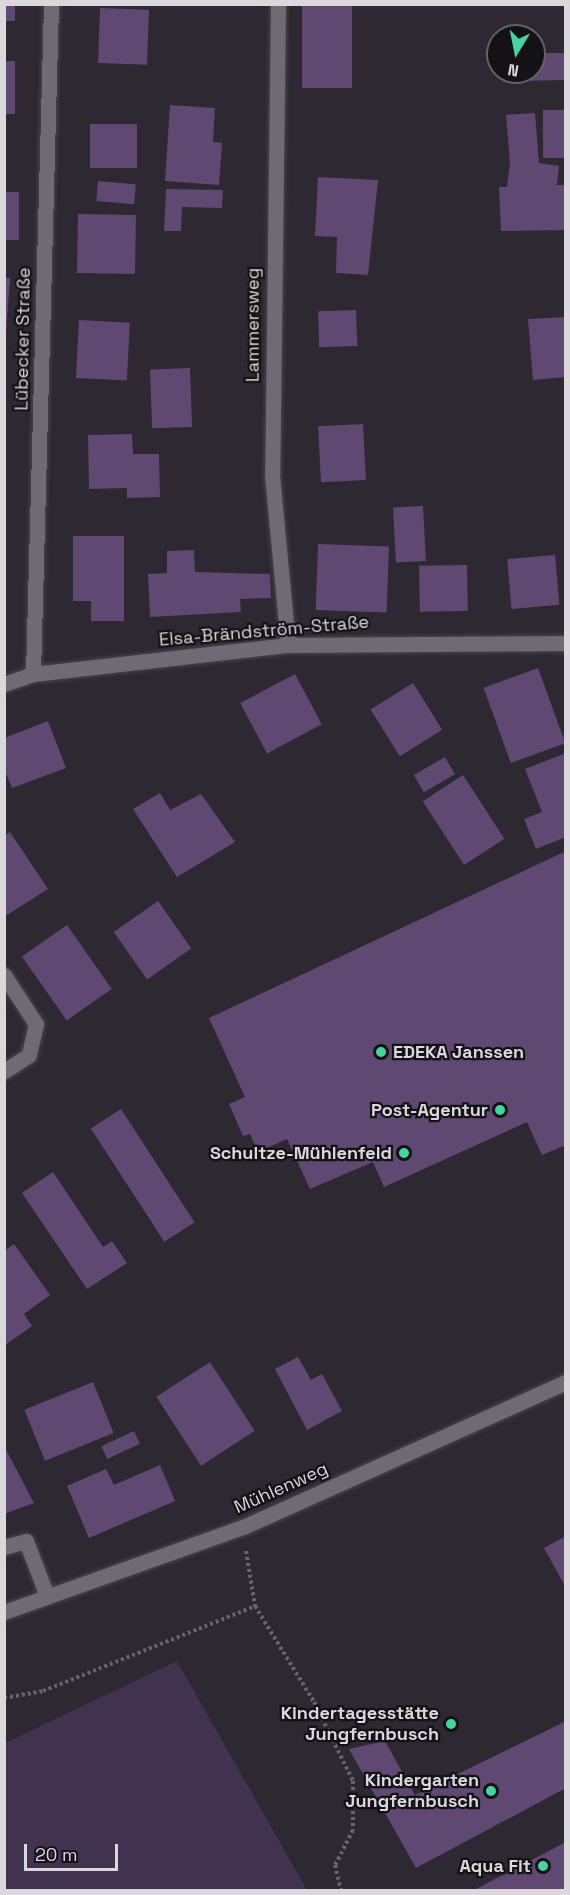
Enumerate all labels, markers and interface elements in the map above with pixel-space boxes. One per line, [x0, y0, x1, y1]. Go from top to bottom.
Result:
north arrow [486, 24, 546, 84]
text: N [506, 59, 520, 82]
street label: Lübecker Straße [11, 267, 35, 411]
street label: Lammersweg [242, 268, 264, 382]
street label: Elsa-Brändström-Straße [158, 611, 370, 651]
place label: EDEKA Janssen [393, 1041, 524, 1063]
marker: EDEKA Janssen [374, 1045, 388, 1059]
place label: Post-Agentur [371, 1099, 488, 1121]
marker: Post-Agentur [493, 1103, 507, 1117]
place label: Schultze-Mühlenfeld [210, 1142, 392, 1164]
marker: Schultze-Mühlenfeld [397, 1146, 411, 1160]
street label: Mühlenweg [231, 1458, 331, 1518]
place label: Kindertagesstätte Jungfernbusch [281, 1703, 439, 1746]
marker: Kindertagesstätte Jungfernbusch [444, 1717, 458, 1731]
place label: Kindergarten Jungfernbusch [345, 1770, 479, 1812]
marker: Kindergarten Jungfernbusch [484, 1784, 498, 1798]
scale bar [27, 1832, 122, 1870]
text: 20 m [35, 1843, 78, 1866]
place label: Aqua Fit [459, 1855, 531, 1877]
marker: Aqua Fit [536, 1859, 550, 1873]

